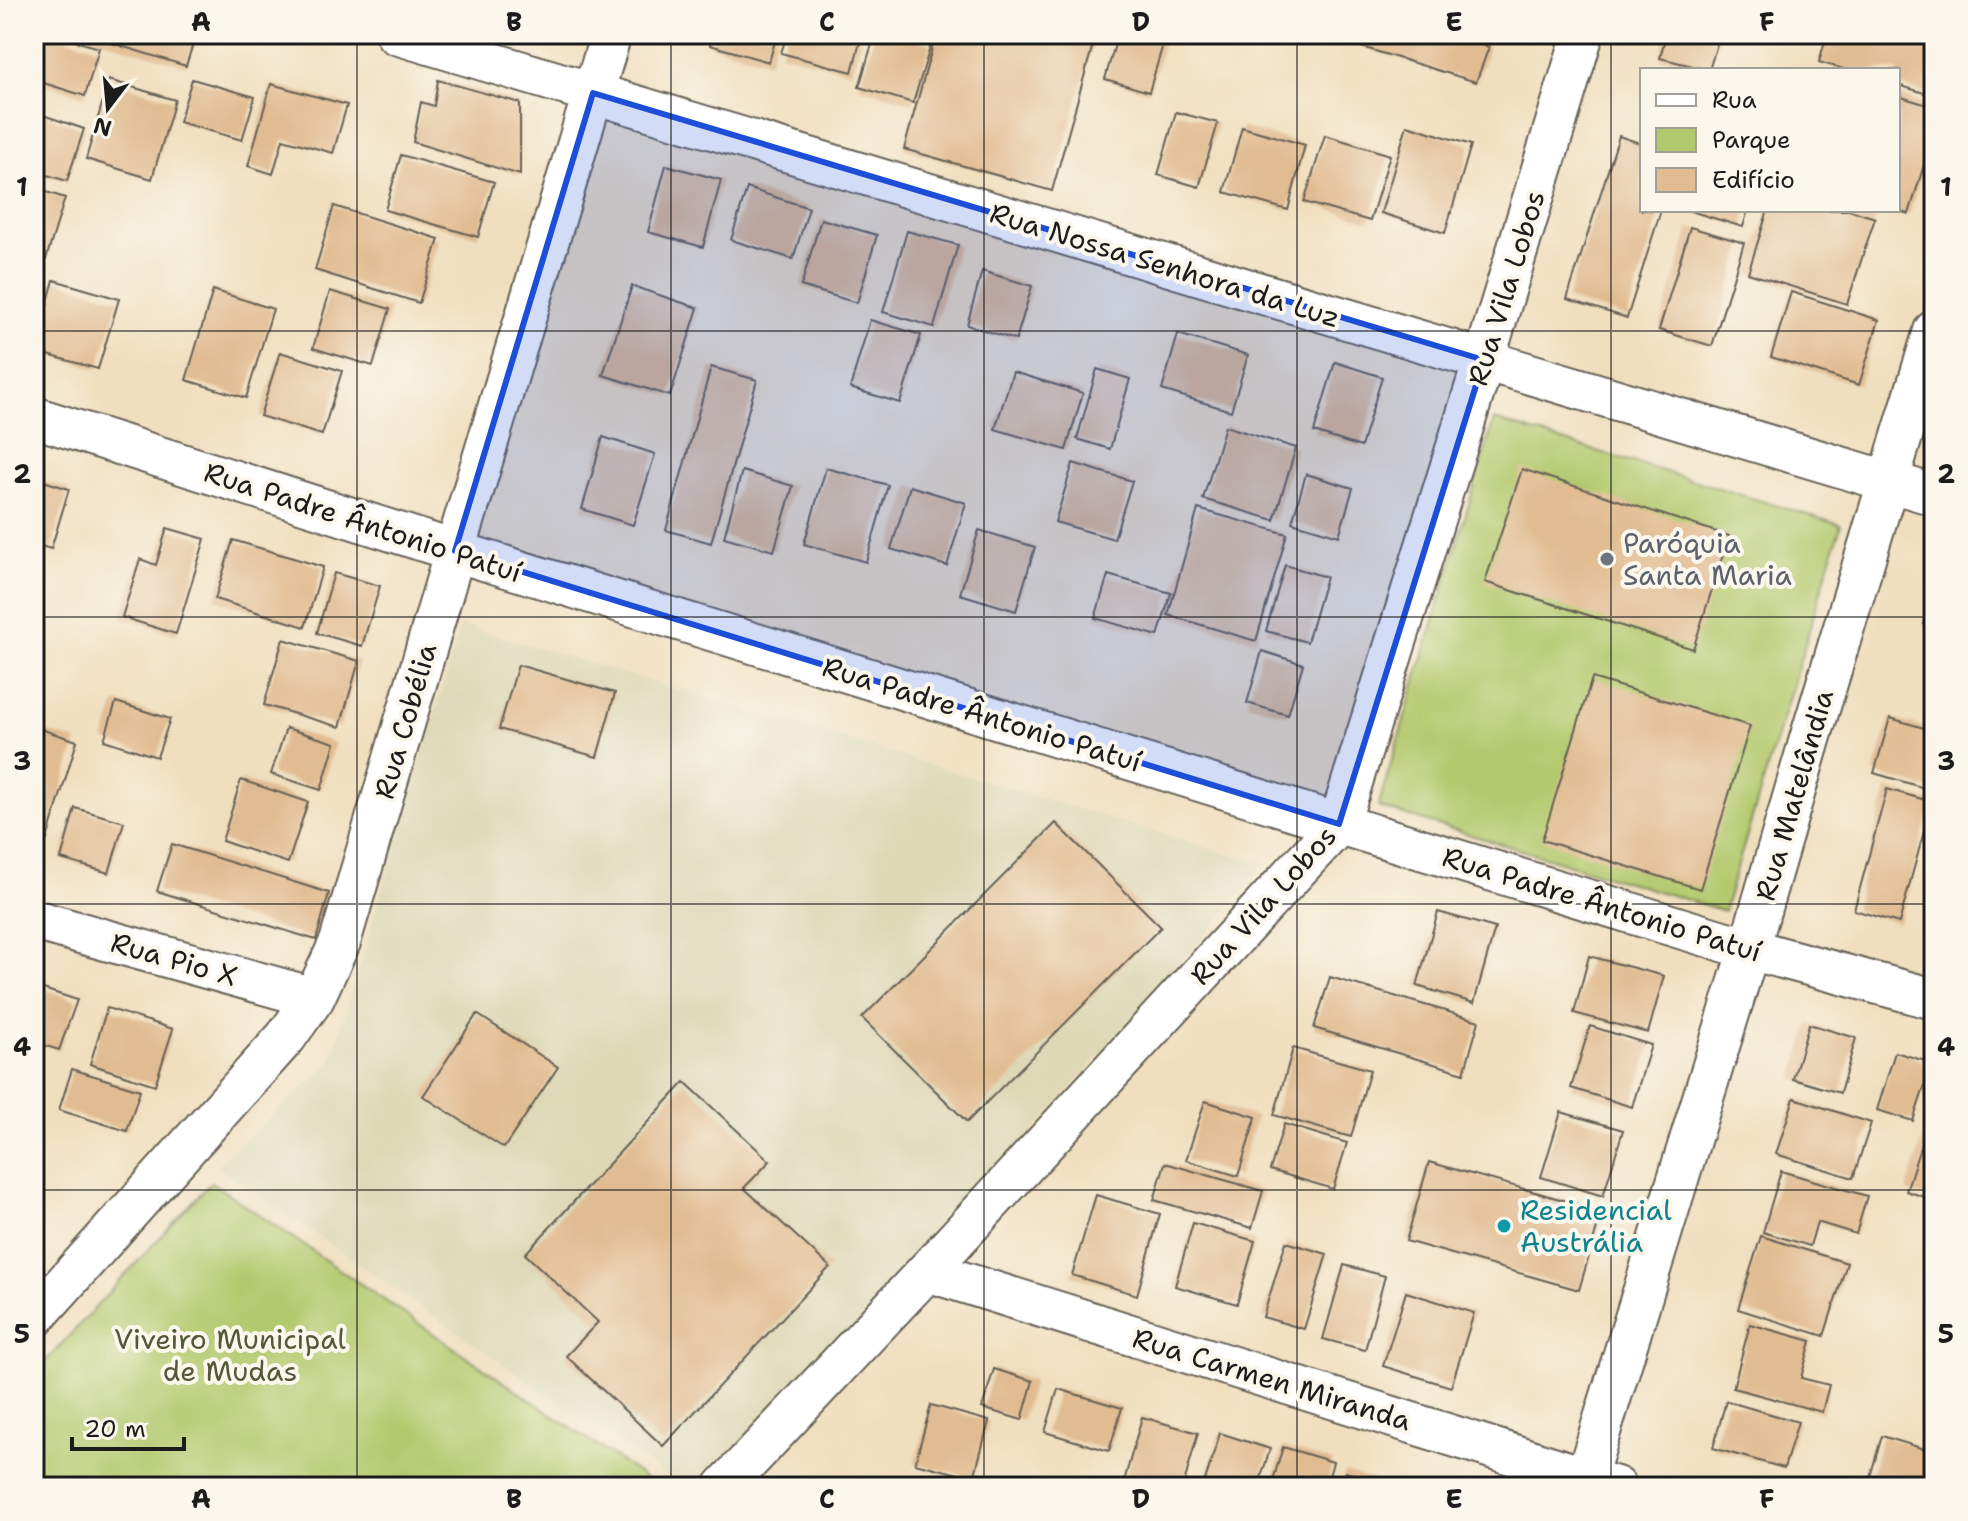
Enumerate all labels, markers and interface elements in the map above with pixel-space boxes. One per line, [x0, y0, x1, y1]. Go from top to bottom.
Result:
text: A [191, 4, 211, 39]
text: B [506, 4, 522, 39]
text: C [819, 4, 835, 39]
text: D [1132, 4, 1150, 39]
text: E [1445, 4, 1463, 39]
text: F [1759, 4, 1775, 39]
north arrow [68, 68, 148, 148]
legend [1640, 68, 1900, 212]
text: Rua [1712, 84, 1757, 116]
text: N [90, 110, 115, 143]
text: Parque [1712, 124, 1791, 156]
text: Edifício [1712, 164, 1795, 196]
text: 1 [16, 169, 28, 204]
text: 1 [1940, 169, 1952, 204]
street label: Rua Vila Lobos [1458, 186, 1554, 390]
street label: Rua Nossa Senhora da Luz [985, 194, 1345, 336]
street label: Rua Padre Ântonio Patuí [199, 453, 527, 591]
text: 2 [13, 456, 31, 491]
text: 2 [1937, 456, 1955, 491]
place label: Paróquia Santa Maria [1623, 524, 1792, 594]
marker: Paróquia Santa Maria [1598, 550, 1616, 568]
street label: Rua Cobélia [365, 639, 445, 803]
street label: Rua Padre Ântonio Patuí [818, 647, 1146, 781]
street label: Rua Matelândia [1746, 685, 1842, 905]
text: 3 [13, 743, 31, 778]
text: 3 [1937, 743, 1955, 778]
street label: Rua Vila Lobos [1181, 817, 1345, 993]
street label: Rua Padre Ântonio Patuí [1438, 837, 1766, 971]
street label: Rua Pio X [106, 923, 242, 995]
text: 4 [13, 1029, 31, 1064]
text: 4 [1937, 1029, 1955, 1064]
place label: Residencial Austrália [1520, 1191, 1672, 1261]
marker: Residencial Austrália [1495, 1217, 1513, 1235]
text: 5 [14, 1316, 30, 1351]
text: 5 [1938, 1316, 1954, 1351]
street label: Rua Carmen Miranda [1128, 1319, 1416, 1439]
park label: Viveiro Municipal de Mudas [114, 1320, 347, 1390]
scale bar [72, 1401, 184, 1451]
text: 20 m [84, 1413, 146, 1445]
text: A [191, 1481, 211, 1516]
text: B [506, 1481, 522, 1516]
text: C [819, 1481, 835, 1516]
text: D [1132, 1481, 1150, 1516]
text: E [1445, 1481, 1463, 1516]
text: F [1759, 1481, 1775, 1516]

